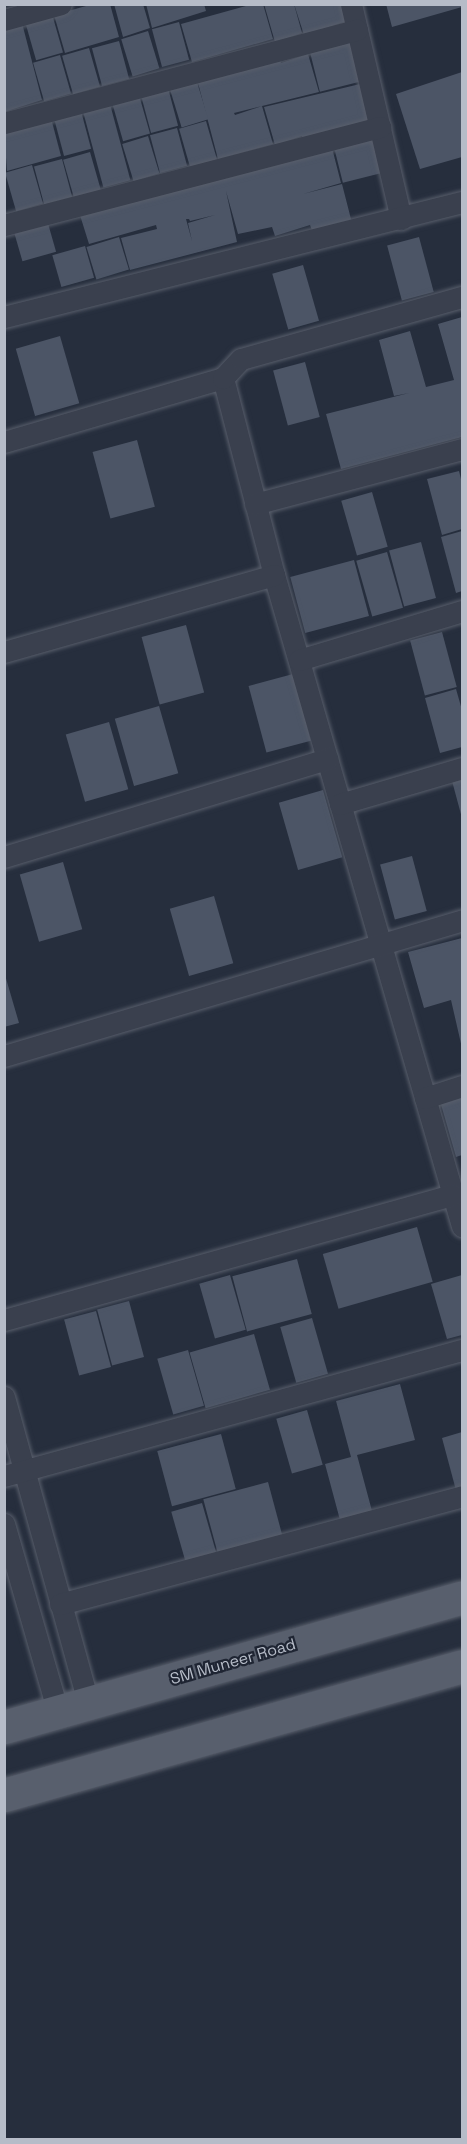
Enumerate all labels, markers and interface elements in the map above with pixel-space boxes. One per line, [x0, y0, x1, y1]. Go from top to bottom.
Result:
street label: SM Muneer Road [168, 1635, 298, 1689]

